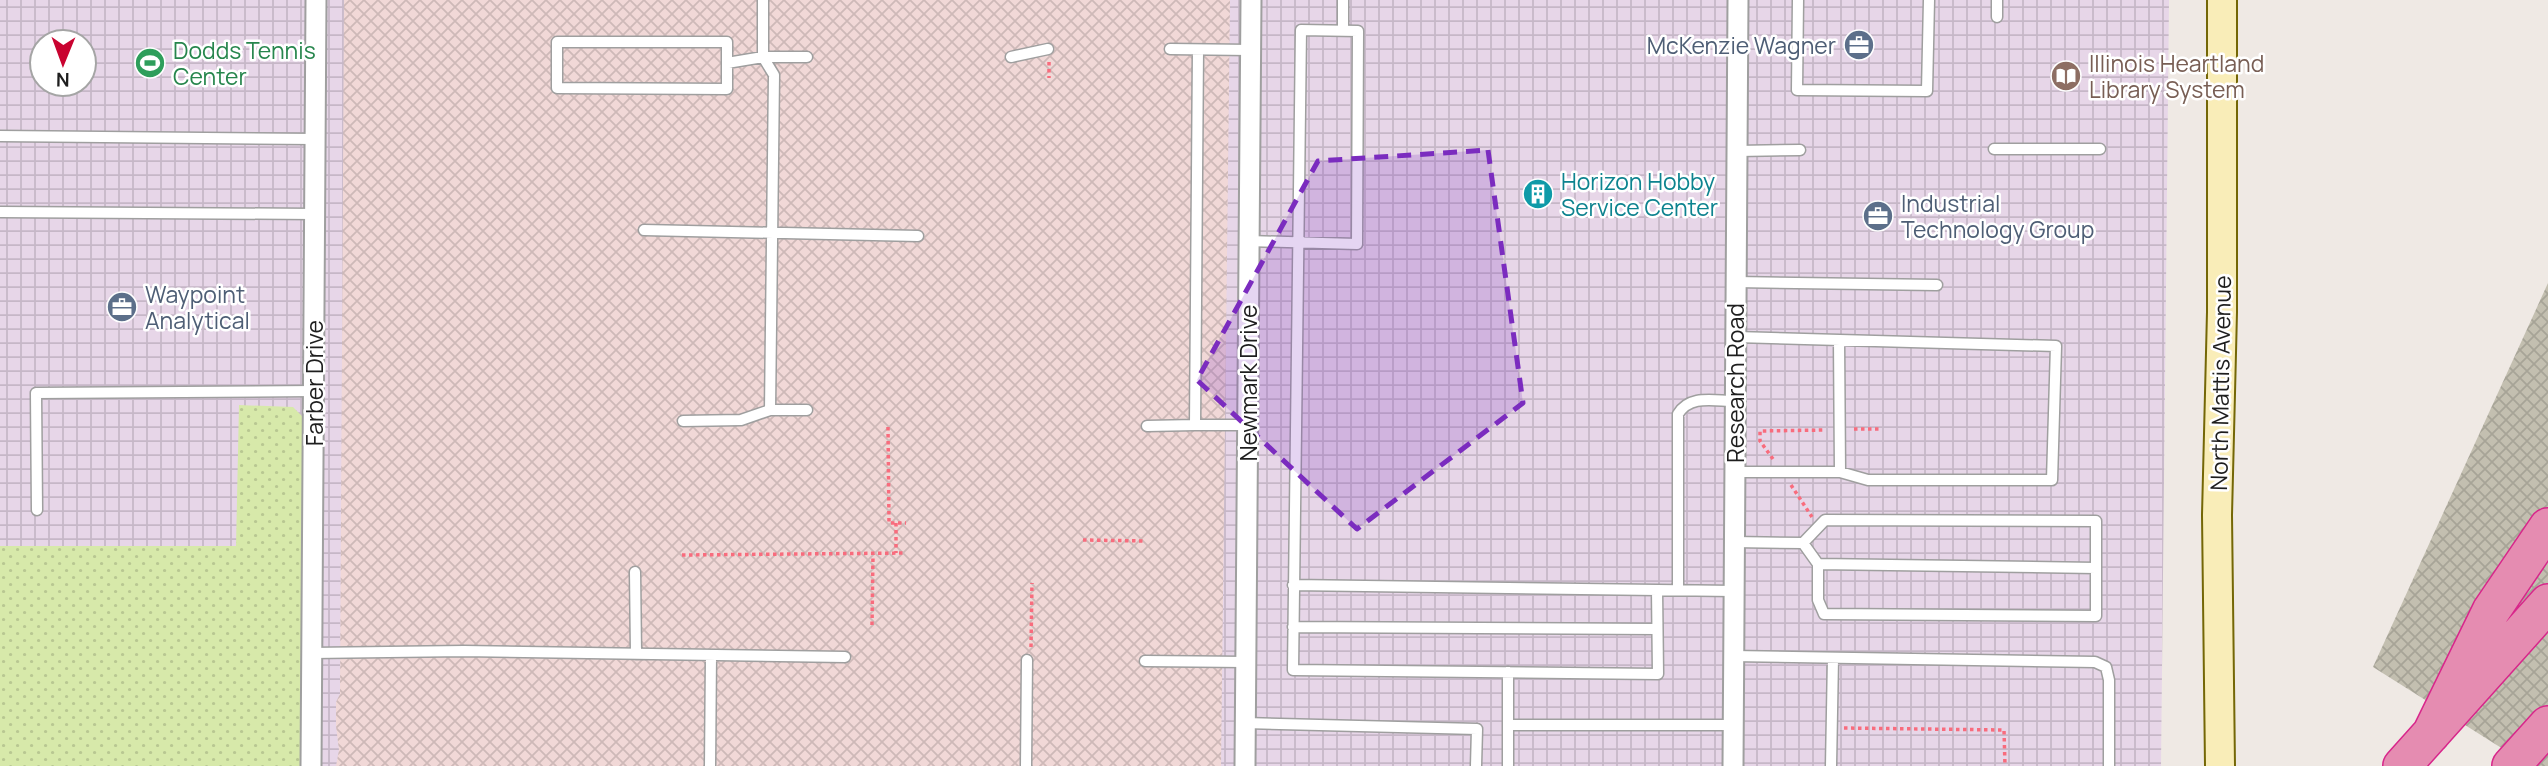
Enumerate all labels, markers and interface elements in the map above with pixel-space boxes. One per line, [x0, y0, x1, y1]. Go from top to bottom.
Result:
north arrow [28, 28, 98, 98]
office icon: McKenzie Wagner [1842, 28, 1876, 62]
place label: McKenzie Wagner [1647, 29, 1836, 61]
place label: Dodds Tennis Center [173, 34, 316, 92]
sports icon: Dodds Tennis Center [133, 46, 167, 80]
place label: Illinois Heartland Library System [2089, 47, 2264, 105]
library icon: Illinois Heartland Library System [2049, 59, 2083, 93]
text: N [56, 67, 70, 93]
place label: Horizon Hobby Service Center [1561, 165, 1718, 223]
building icon: Horizon Hobby Service Center [1521, 177, 1555, 211]
place label: Industrial Technology Group [1901, 187, 2094, 245]
office icon: Industrial Technology Group [1861, 199, 1895, 233]
street label: North Mattis Avenue [2202, 275, 2238, 491]
place label: Waypoint Analytical [145, 278, 250, 336]
office icon: Waypoint Analytical [105, 290, 139, 324]
street label: Research Road [1719, 303, 1751, 463]
street label: Newmark Drive [1232, 305, 1264, 461]
street label: Farber Drive [298, 320, 330, 446]

